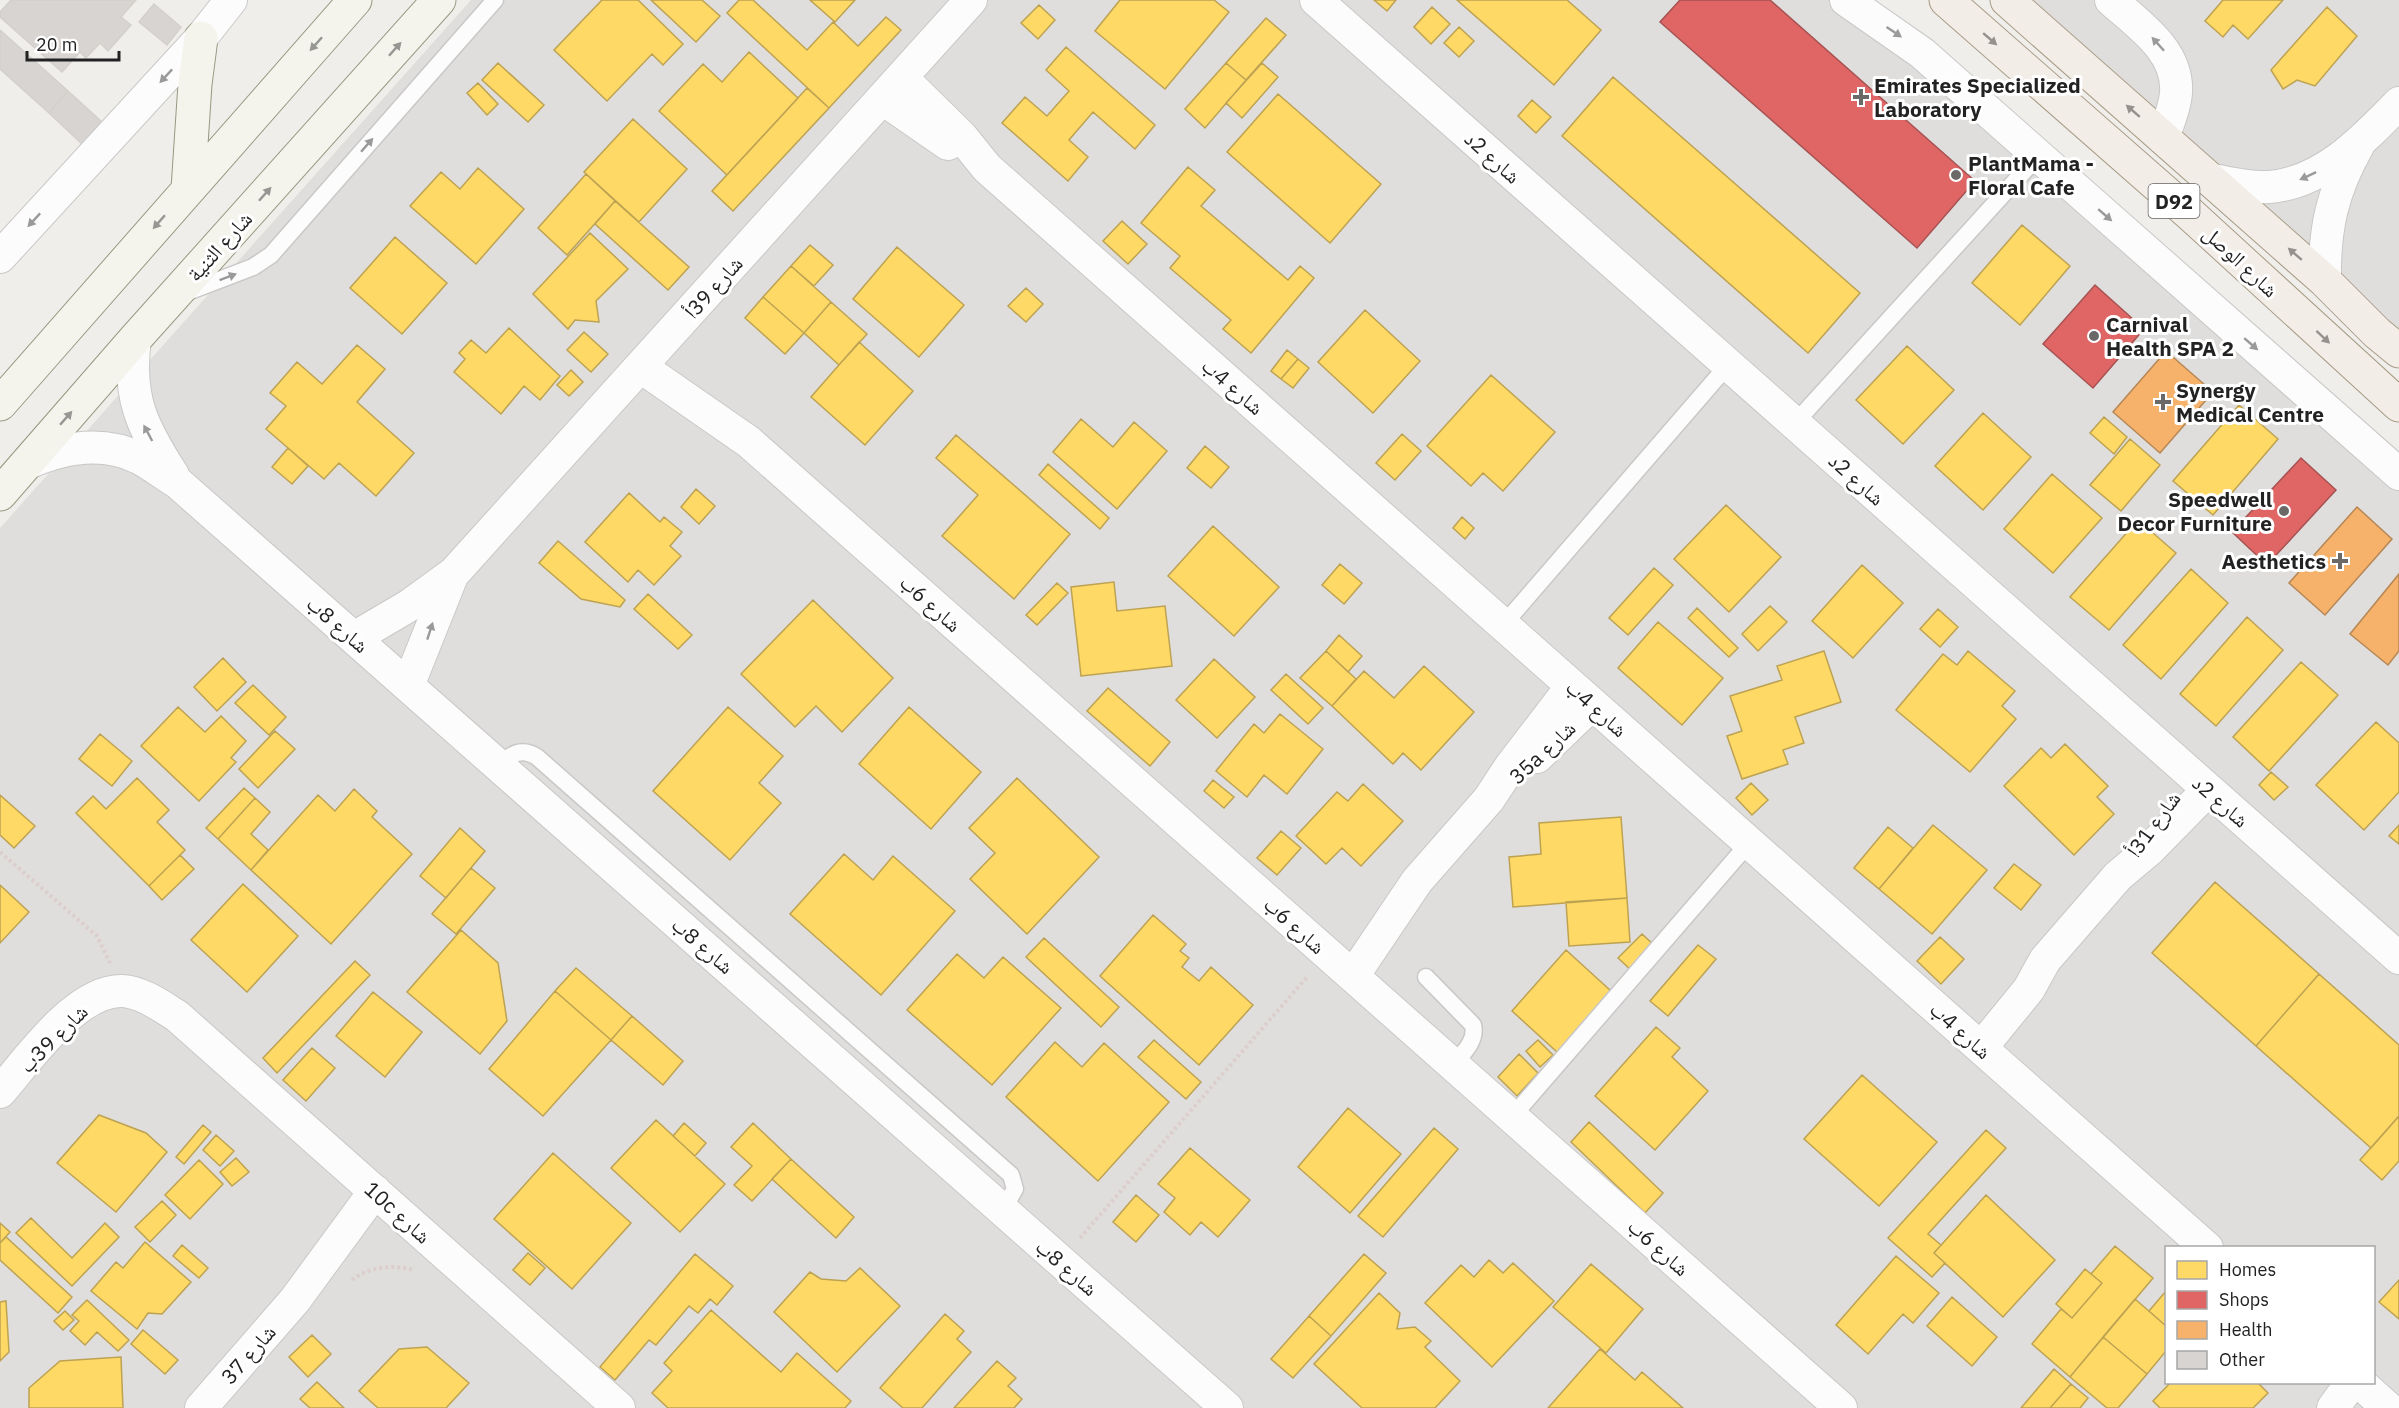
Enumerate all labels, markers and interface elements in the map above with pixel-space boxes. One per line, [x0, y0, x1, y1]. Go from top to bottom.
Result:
scale bar [27, 24, 118, 62]
one-way arrow [1886, 27, 1903, 38]
one-way arrow [1983, 32, 1998, 46]
text: 20 m [36, 33, 78, 56]
one-way arrow [310, 36, 323, 51]
one-way arrow [2152, 37, 2165, 52]
one-way arrow [388, 42, 401, 57]
one-way arrow [160, 68, 173, 83]
place label: Emirates Specialized Laboratory [1874, 71, 2081, 123]
marker: Emirates Specialized Laboratory [1852, 88, 1870, 106]
one-way arrow [2126, 105, 2141, 118]
street label: شارع 2د [1459, 124, 1527, 190]
one-way arrow [360, 138, 373, 153]
place label: PlantMama - Floral Cafe [1968, 149, 2094, 201]
marker: PlantMama - Floral Cafe [1949, 168, 1963, 182]
one-way arrow [2300, 171, 2317, 180]
road number: D92 [2148, 184, 2200, 218]
one-way arrow [258, 187, 272, 202]
street label: شارع الثنية [180, 205, 258, 287]
one-way arrow [2097, 208, 2112, 221]
one-way arrow [28, 212, 41, 227]
one-way arrow [153, 214, 166, 229]
street label: شارع الوصل [2197, 219, 2285, 303]
one-way arrow [2288, 248, 2303, 261]
street label: شارع 39أ [677, 250, 749, 324]
one-way arrow [219, 272, 237, 281]
place label: Carnival Health SPA 2 [2106, 310, 2234, 362]
marker: Carnival Health SPA 2 [2087, 329, 2101, 343]
one-way arrow [2315, 330, 2330, 343]
one-way arrow [2243, 337, 2258, 350]
street label: شارع 4ب [1196, 351, 1270, 421]
place label: Synergy Medical Centre [2176, 376, 2324, 428]
marker: Synergy Medical Centre [2154, 393, 2172, 411]
one-way arrow [59, 411, 72, 426]
one-way arrow [143, 425, 153, 442]
street label: شارع 2د [1823, 446, 1891, 512]
place label: Speedwell Decor Furniture [2118, 485, 2272, 537]
marker: Speedwell Decor Furniture [2277, 504, 2291, 518]
place label: Aesthetics [2222, 547, 2326, 575]
marker: Aesthetics [2331, 552, 2349, 570]
street label: شارع 6ب [894, 568, 968, 638]
street label: شارع 8ب [301, 589, 375, 659]
one-way arrow [426, 622, 435, 640]
street label: شارع 4ب [1560, 673, 1634, 743]
street label: 35a شارع [1503, 714, 1581, 790]
street label: شارع 2د [2187, 769, 2255, 833]
street label: شارع 31أ [2120, 785, 2186, 863]
street label: شارع 6ب [1258, 890, 1332, 960]
street label: شارع 8ب [666, 910, 740, 980]
street label: شارع 4ب [1924, 995, 1998, 1065]
street label: شارع 39ب [13, 998, 93, 1078]
street label: 10c شارع [359, 1175, 437, 1249]
street label: شارع 6ب [1622, 1212, 1696, 1282]
street label: شارع 8ب [1030, 1232, 1104, 1302]
legend [2165, 1246, 2375, 1384]
text: Homes [2219, 1258, 2276, 1281]
text: Shops [2219, 1288, 2269, 1311]
street label: شارع 37 [214, 1318, 282, 1390]
text: Health [2219, 1318, 2273, 1341]
text: Other [2219, 1348, 2265, 1371]

